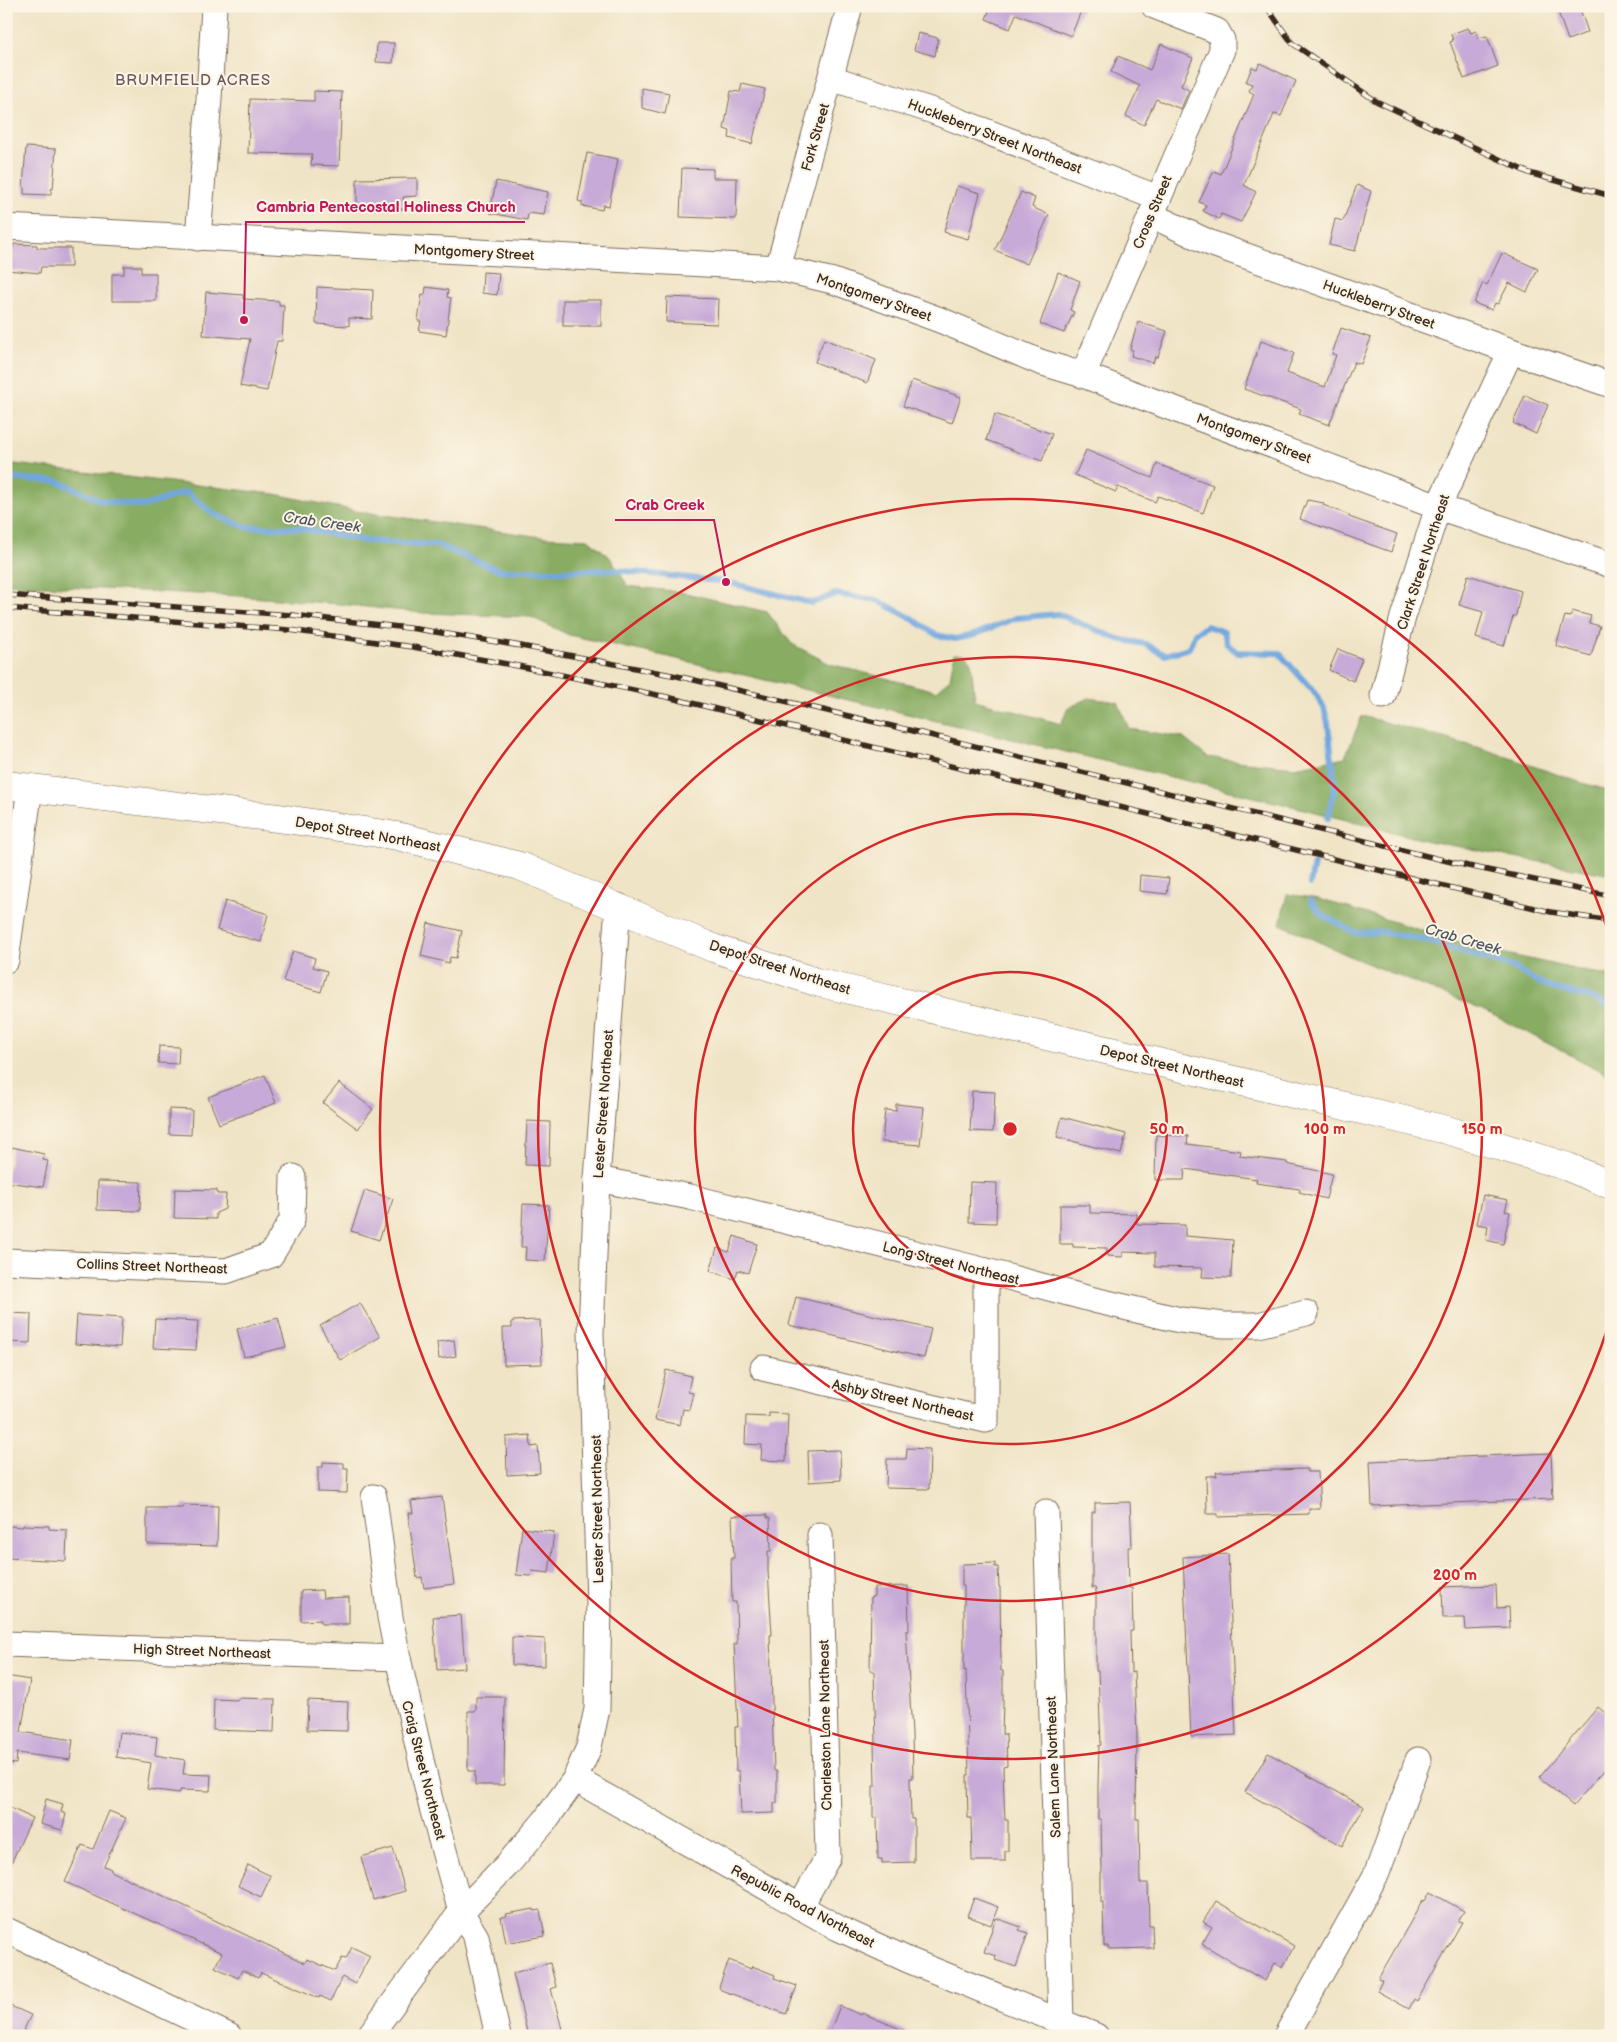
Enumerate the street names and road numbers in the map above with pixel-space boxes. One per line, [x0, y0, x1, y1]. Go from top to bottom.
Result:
street label: Huckleberry Street Northeast [905, 95, 1085, 178]
street label: Fork Street [798, 101, 833, 173]
street label: Cross Street [1129, 172, 1176, 252]
street label: Montgomery Street [413, 241, 535, 264]
street label: Montgomery Street [814, 270, 934, 325]
street label: Huckleberry Street [1320, 276, 1438, 333]
street label: Montgomery Street [1194, 410, 1314, 467]
street label: Clark Street Northeast [1393, 491, 1454, 632]
street label: Depot Street Northeast [294, 813, 443, 856]
street label: Depot Street Northeast [707, 937, 853, 999]
street label: Lester Street Northeast [590, 1028, 617, 1179]
street label: Depot Street Northeast [1098, 1042, 1246, 1092]
street label: Long Street Northeast [881, 1238, 1022, 1289]
street label: Collins Street Northeast [76, 1255, 229, 1278]
street label: Ashby Street Northeast [830, 1376, 976, 1425]
street label: Lester Street Northeast [588, 1434, 607, 1584]
street label: Charleston Lane Northeast [815, 1639, 835, 1811]
street label: High Street Northeast [133, 1641, 272, 1662]
street label: Salem Lane Northeast [1043, 1695, 1064, 1838]
street label: Craig Street Northeast [398, 1699, 449, 1842]
street label: Republic Road Northeast [728, 1861, 878, 1952]

